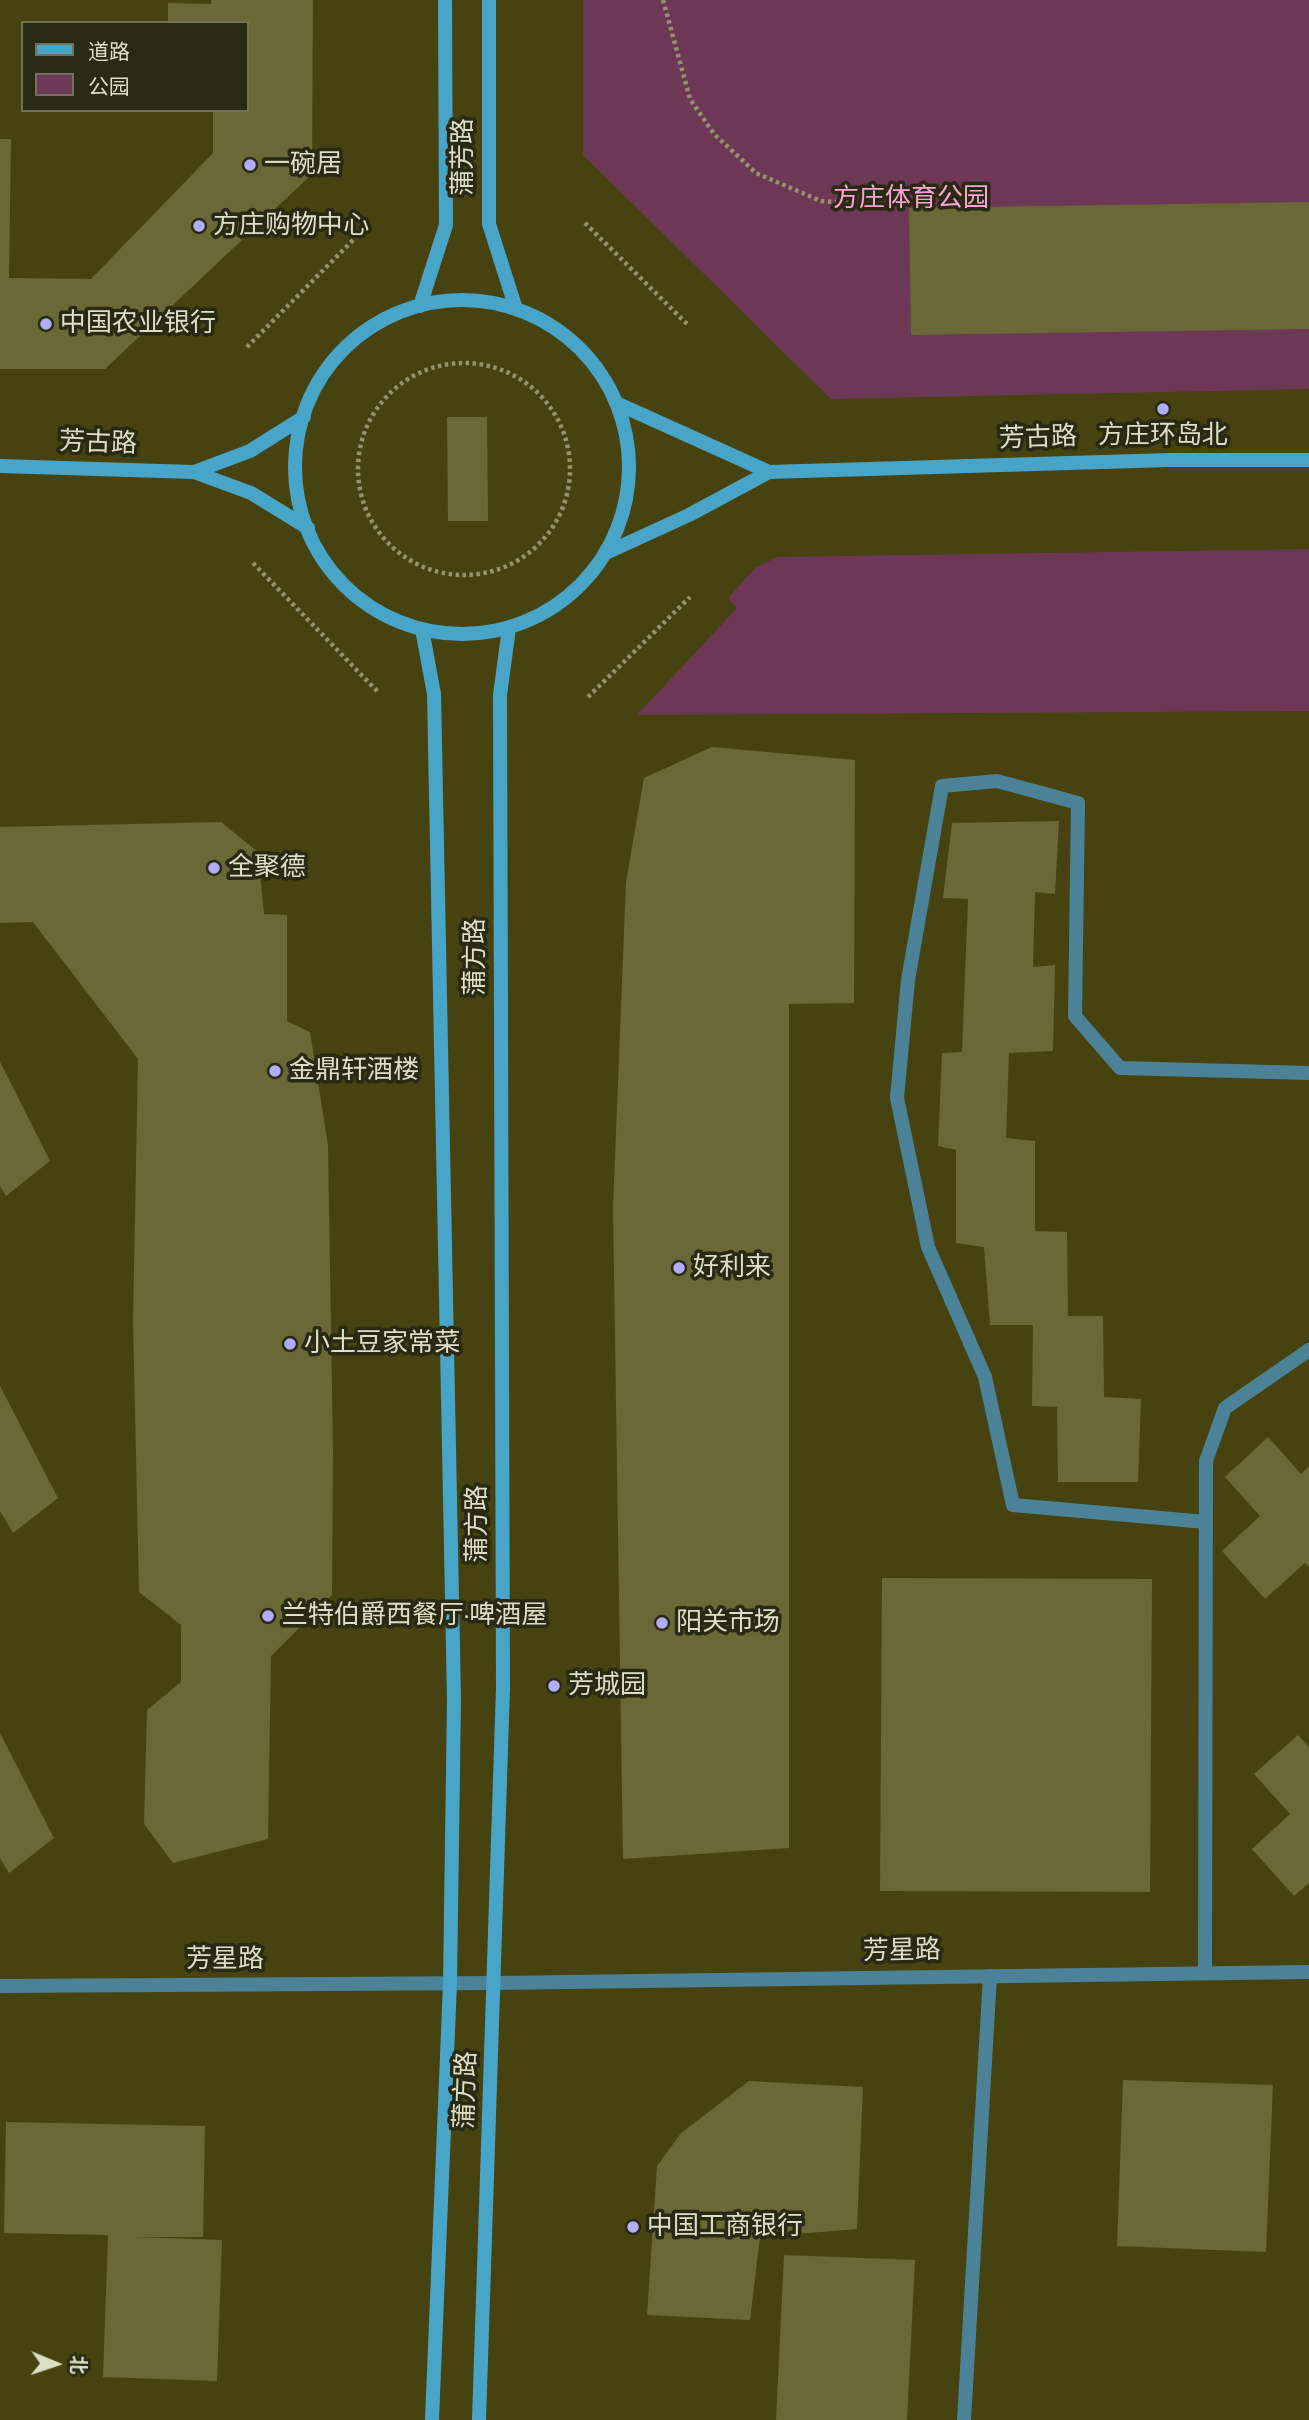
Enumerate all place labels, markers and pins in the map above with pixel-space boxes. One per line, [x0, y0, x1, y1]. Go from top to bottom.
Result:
place label: 一碗居 [264, 149, 342, 181]
marker: 一碗居 [242, 157, 258, 173]
place label: 方庄购物中心 [213, 210, 369, 242]
marker: 方庄购物中心 [191, 218, 207, 234]
place label: 中国农业银行 [60, 308, 216, 340]
marker: 中国农业银行 [38, 316, 54, 332]
marker: 方庄环岛北 [1155, 401, 1171, 417]
place label: 方庄环岛北 [1098, 420, 1228, 452]
place label: 全聚德 [228, 852, 306, 884]
marker: 全聚德 [206, 860, 222, 876]
place label: 金鼎轩酒楼 [289, 1055, 419, 1087]
marker: 金鼎轩酒楼 [267, 1063, 283, 1079]
place label: 好利来 [693, 1252, 771, 1284]
marker: 好利来 [671, 1260, 687, 1276]
place label: 小土豆家常菜 [304, 1328, 460, 1360]
marker: 小土豆家常菜 [282, 1336, 298, 1352]
place label: 兰特伯爵西餐厅·啤酒屋 [282, 1600, 547, 1632]
place label: 阳关市场 [676, 1607, 780, 1639]
marker: 兰特伯爵西餐厅·啤酒屋 [260, 1608, 276, 1624]
marker: 阳关市场 [654, 1615, 670, 1631]
place label: 芳城园 [568, 1670, 646, 1702]
marker: 芳城园 [546, 1678, 562, 1694]
place label: 中国工商银行 [647, 2211, 803, 2243]
marker: 中国工商银行 [625, 2219, 641, 2235]

